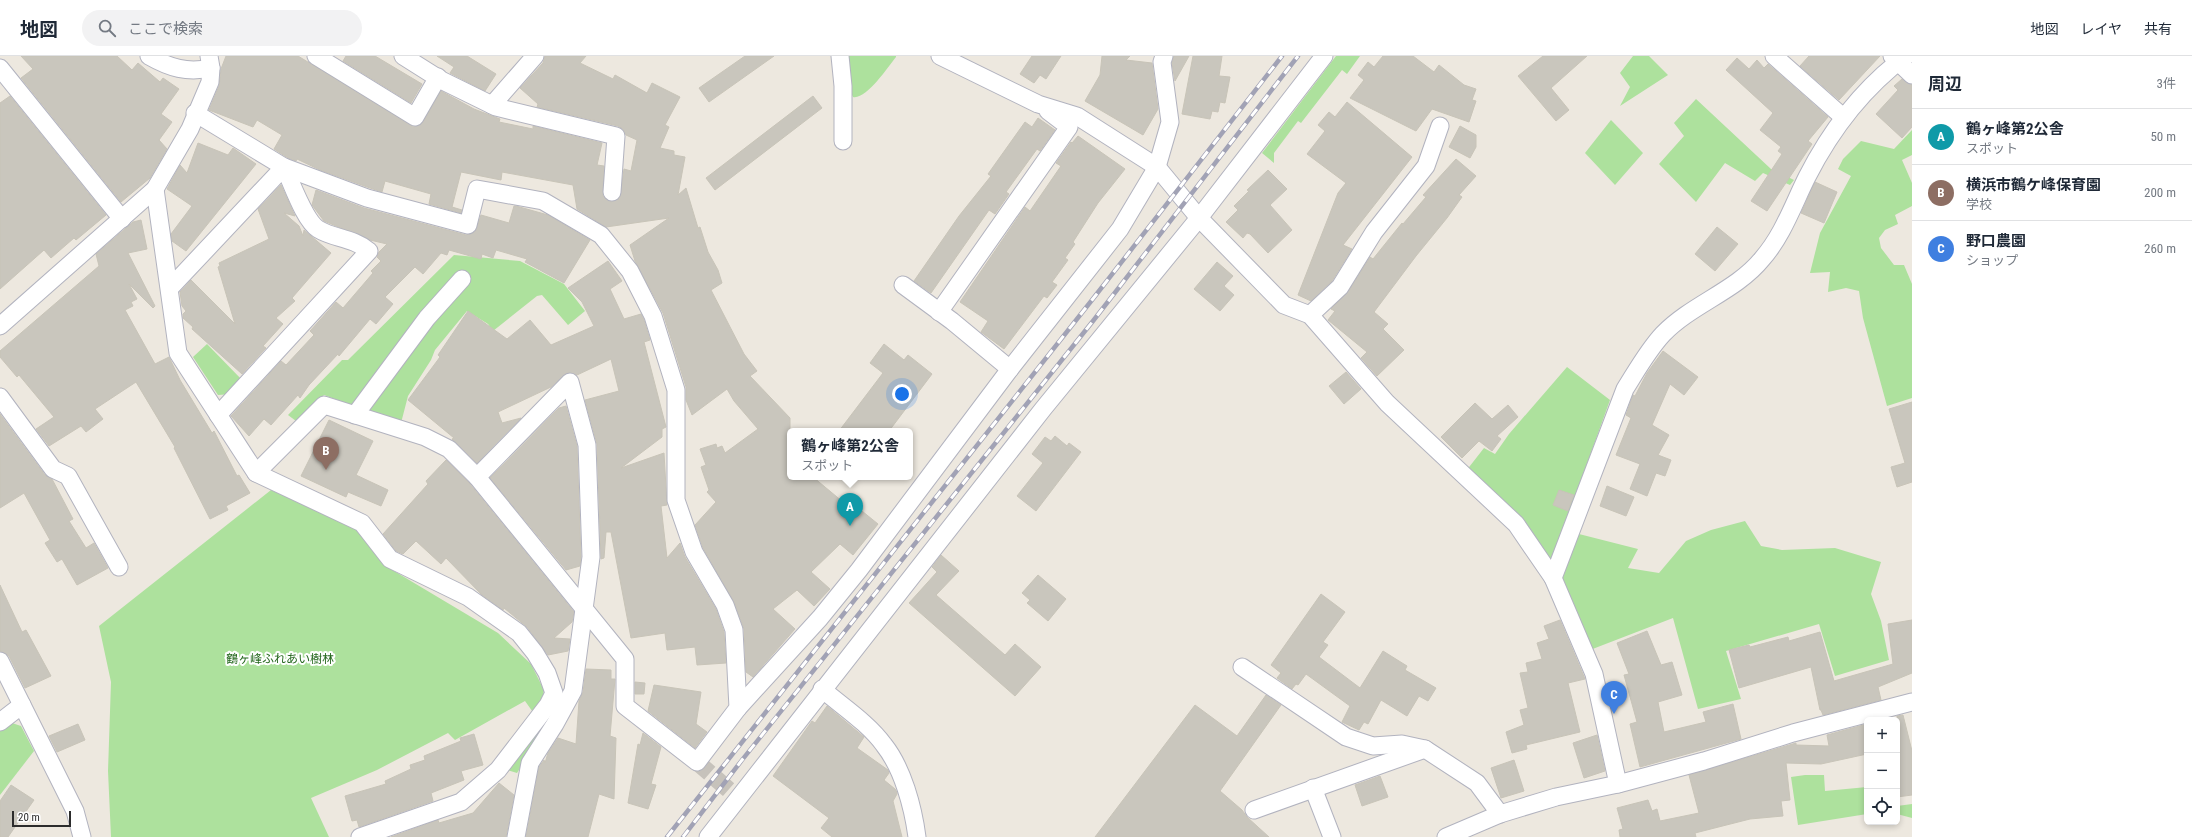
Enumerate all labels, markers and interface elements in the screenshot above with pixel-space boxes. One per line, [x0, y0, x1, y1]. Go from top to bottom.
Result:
search box [82, 10, 362, 46]
icon: search [96, 17, 118, 39]
text: 地図 [20, 18, 58, 41]
text: ここで検索 [128, 20, 203, 38]
text: 地図 [2030, 21, 2058, 37]
text: レイヤ [2080, 21, 2122, 37]
text: 共有 [2144, 21, 2172, 37]
text: 周辺 [1928, 74, 1962, 94]
text: 3件 [2157, 76, 2176, 91]
text: 鶴ヶ峰第2公舎 [1966, 120, 2064, 138]
text: A [1937, 129, 1945, 144]
text: 50 m [2150, 129, 2176, 144]
text: スポット [1966, 141, 2018, 156]
text: 横浜市鶴ケ峰保育園 [1966, 176, 2101, 194]
text: B [1937, 185, 1945, 200]
text: 200 m [2144, 185, 2176, 200]
text: 学校 [1966, 197, 1992, 212]
text: 野口農園 [1966, 232, 2026, 250]
text: C [1937, 241, 1945, 256]
text: 260 m [2144, 241, 2176, 256]
text: ショップ [1966, 253, 2018, 268]
your location [892, 384, 912, 404]
popup [787, 428, 913, 480]
pin: B [313, 437, 339, 470]
text: 鶴ヶ峰第2公舎 [801, 437, 899, 455]
text: スポット [801, 458, 853, 473]
pin: A [837, 493, 863, 526]
park label: 鶴ヶ峰ふれあい樹林 [226, 652, 334, 666]
pin: C [1601, 681, 1627, 714]
map controls [1864, 717, 1900, 825]
button: + [1864, 717, 1900, 753]
button: − [1864, 753, 1900, 789]
button: locate [1864, 789, 1900, 825]
scale bar [12, 809, 71, 828]
text: 20 m [18, 811, 40, 824]

